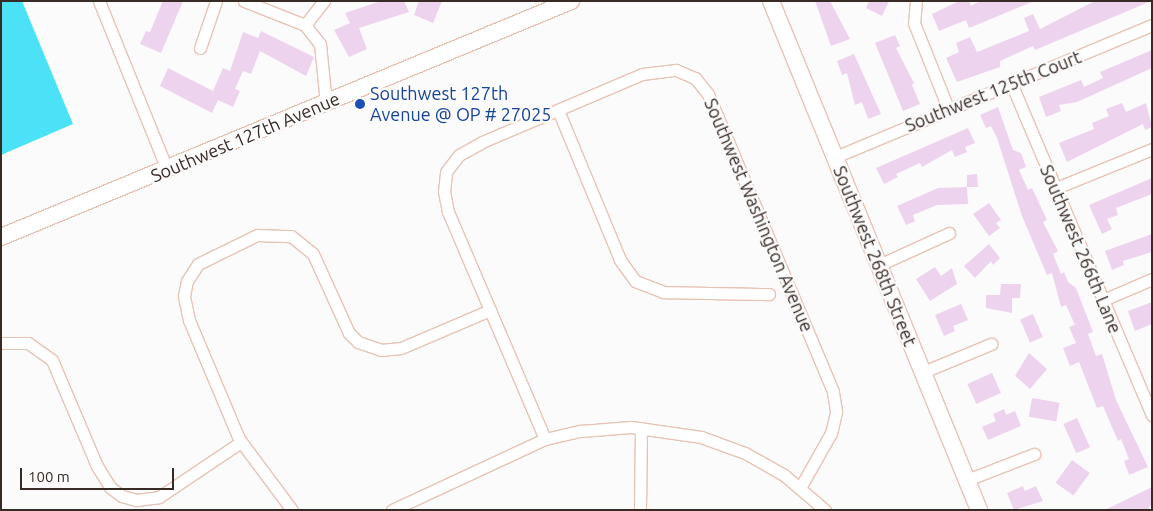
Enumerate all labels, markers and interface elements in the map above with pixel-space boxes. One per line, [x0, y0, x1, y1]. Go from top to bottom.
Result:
street label: Southwest 125th Court [902, 46, 1084, 136]
place label: Southwest 127th Avenue @ OP # 27025 [370, 83, 551, 126]
street label: Southwest 127th Avenue [147, 87, 343, 187]
street label: Southwest Washington Avenue [700, 95, 818, 335]
marker: Southwest 127th Avenue @ OP # 27025 [354, 98, 366, 110]
street label: Southwest 266th Lane [1036, 161, 1126, 337]
street label: Southwest 268th Street [829, 163, 921, 349]
scale bar [22, 458, 176, 490]
text: 100 m [28, 468, 70, 485]

